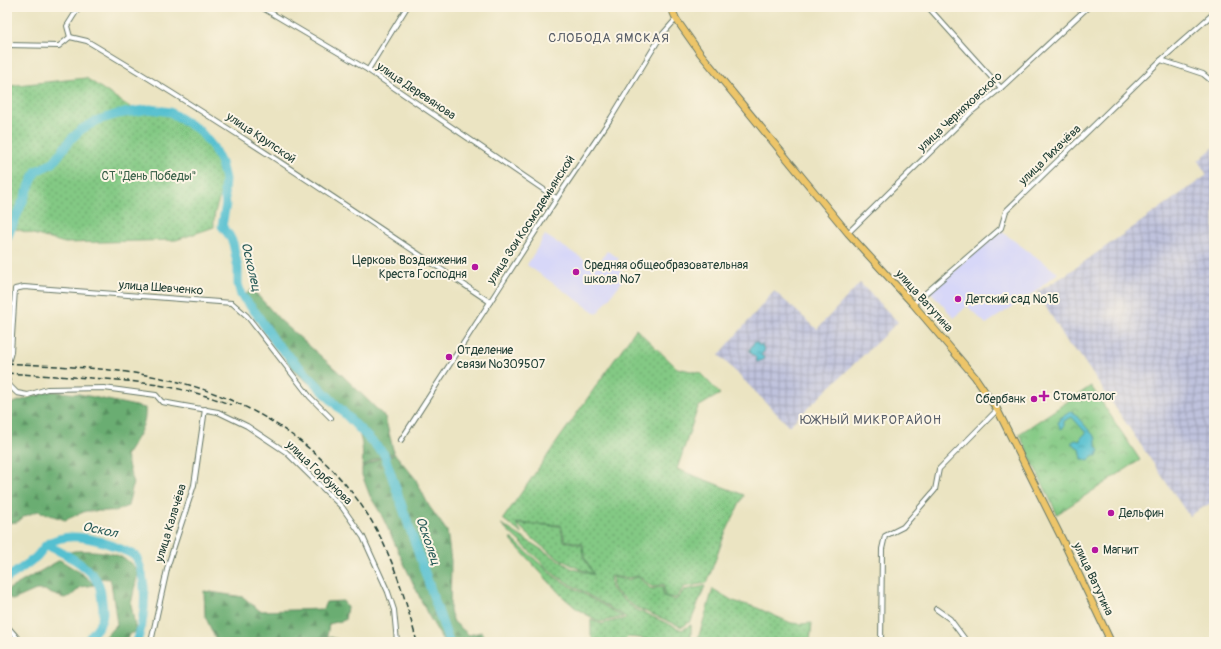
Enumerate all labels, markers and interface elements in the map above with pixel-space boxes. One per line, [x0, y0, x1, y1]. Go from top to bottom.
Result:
district label: СЛОБОДА ЯМСКАЯ [548, 30, 670, 46]
street label: улица Деревянова [373, 58, 459, 123]
street label: улица Черняховского [914, 68, 1006, 156]
street label: улица Крупской [222, 109, 299, 167]
street label: улица Лихачёва [1015, 121, 1085, 189]
street label: улица Зои Космодемьянской [483, 153, 578, 288]
park label: СТ "День Победы" [101, 169, 197, 184]
water label: Осколец [238, 241, 264, 293]
place label: Церковь Воздвижения Креста Господня [352, 253, 467, 282]
place label: Средняя общеобразовательная школа №7 [584, 258, 749, 287]
marker: Церковь Воздвижения Креста Господня [470, 262, 480, 272]
street label: улица Ватутина [891, 266, 956, 336]
marker: Средняя общеобразовательная школа №7 [571, 267, 581, 277]
street label: улица Шевченко [117, 277, 204, 298]
place label: Детский сад №16 [965, 292, 1059, 307]
marker: Детский сад №16 [953, 294, 963, 304]
place label: Отделение связи №309507 [457, 343, 546, 372]
marker: Отделение связи №309507 [444, 352, 454, 362]
place label: Стоматолог [1053, 389, 1116, 404]
marker: Стоматолог [1038, 390, 1050, 402]
place label: Сбербанк [975, 392, 1026, 407]
marker: Сбербанк [1029, 394, 1039, 404]
district label: ЮЖНЫЙ МИКРОРАЙОН [800, 412, 942, 428]
street label: улица Горбунова [282, 437, 356, 509]
street label: улица Калачёва [152, 482, 190, 565]
place label: Дельфин [1118, 506, 1164, 521]
marker: Дельфин [1106, 508, 1116, 518]
water label: Осколец [412, 515, 444, 567]
water label: Оскол [81, 518, 120, 542]
street label: улица Ватутина [1069, 539, 1117, 618]
place label: Магнит [1103, 543, 1139, 558]
marker: Магнит [1090, 545, 1100, 555]

